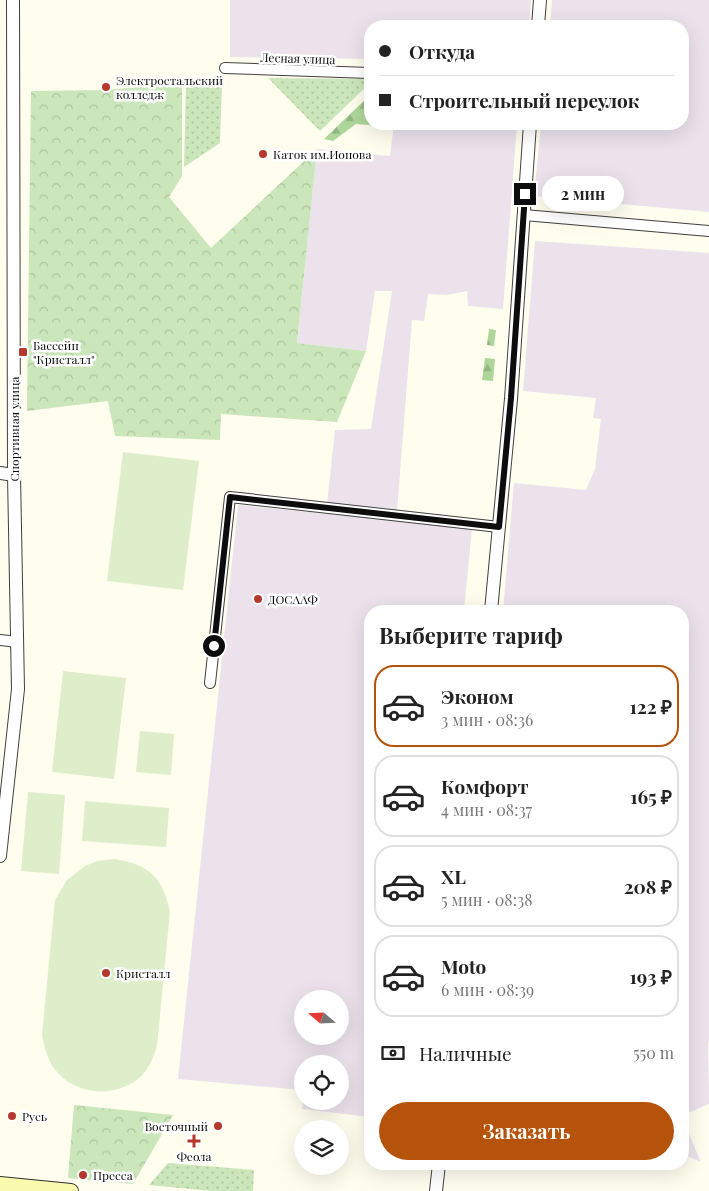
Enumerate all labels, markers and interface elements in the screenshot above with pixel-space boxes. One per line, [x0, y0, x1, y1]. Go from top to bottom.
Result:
text: Откуда [409, 38, 475, 64]
street label: Лесная улица [259, 49, 336, 67]
place label: Электростальский колледж [116, 72, 223, 102]
marker: Электростальский колледж [100, 81, 112, 93]
text: Строительный переулок [409, 87, 640, 113]
place label: Каток им.Ионова [273, 146, 371, 162]
marker: Каток им.Ионова [257, 148, 269, 160]
callout: 2 мин [542, 176, 625, 212]
route end [514, 183, 536, 205]
text: 2 мин [561, 183, 605, 204]
place label: Бассейн "Кристалл" [33, 337, 95, 367]
marker: Бассейн "Кристалл" [17, 346, 29, 358]
street label: Спортивная улица [6, 376, 22, 482]
place label: ДОСААФ [268, 591, 318, 607]
marker: ДОСААФ [252, 593, 264, 605]
text: Выберите тариф [379, 620, 563, 650]
route start [203, 635, 225, 657]
text: Эконом [441, 683, 514, 709]
icon: car [381, 684, 426, 729]
text: 122 ₽ [630, 693, 672, 719]
text: 3 мин · 08:36 [441, 709, 533, 730]
text: Комфорт [441, 773, 529, 799]
icon: car [381, 774, 426, 819]
text: 165 ₽ [630, 783, 672, 809]
text: 4 мин · 08:37 [441, 799, 532, 820]
text: XL [441, 863, 466, 889]
icon: car [381, 864, 426, 909]
text: 208 ₽ [624, 873, 672, 899]
text: 5 мин · 08:38 [441, 889, 532, 910]
text: Moto [441, 953, 486, 979]
icon: car [381, 954, 426, 999]
text: 193 ₽ [630, 963, 672, 989]
place label: Кристалл [116, 965, 171, 981]
marker: Кристалл [100, 967, 112, 979]
text: 6 мин · 08:39 [441, 979, 534, 1000]
north arrow [294, 990, 349, 1045]
map controls [294, 990, 349, 1175]
icon: cash [379, 1039, 407, 1067]
text: Наличные [419, 1040, 512, 1066]
text: 550 m [633, 1042, 674, 1063]
button: locate [294, 1055, 349, 1110]
button: Заказать [379, 1102, 674, 1160]
place label: Русь [22, 1108, 47, 1124]
marker: Русь [6, 1110, 18, 1122]
place label: Восточный [145, 1118, 208, 1134]
marker: Восточный [212, 1120, 224, 1132]
button: layers [294, 1120, 349, 1175]
marker: Феола [188, 1135, 200, 1147]
place label: Феола [177, 1148, 211, 1164]
place label: Пресса [93, 1167, 133, 1183]
marker: Пресса [77, 1169, 89, 1181]

